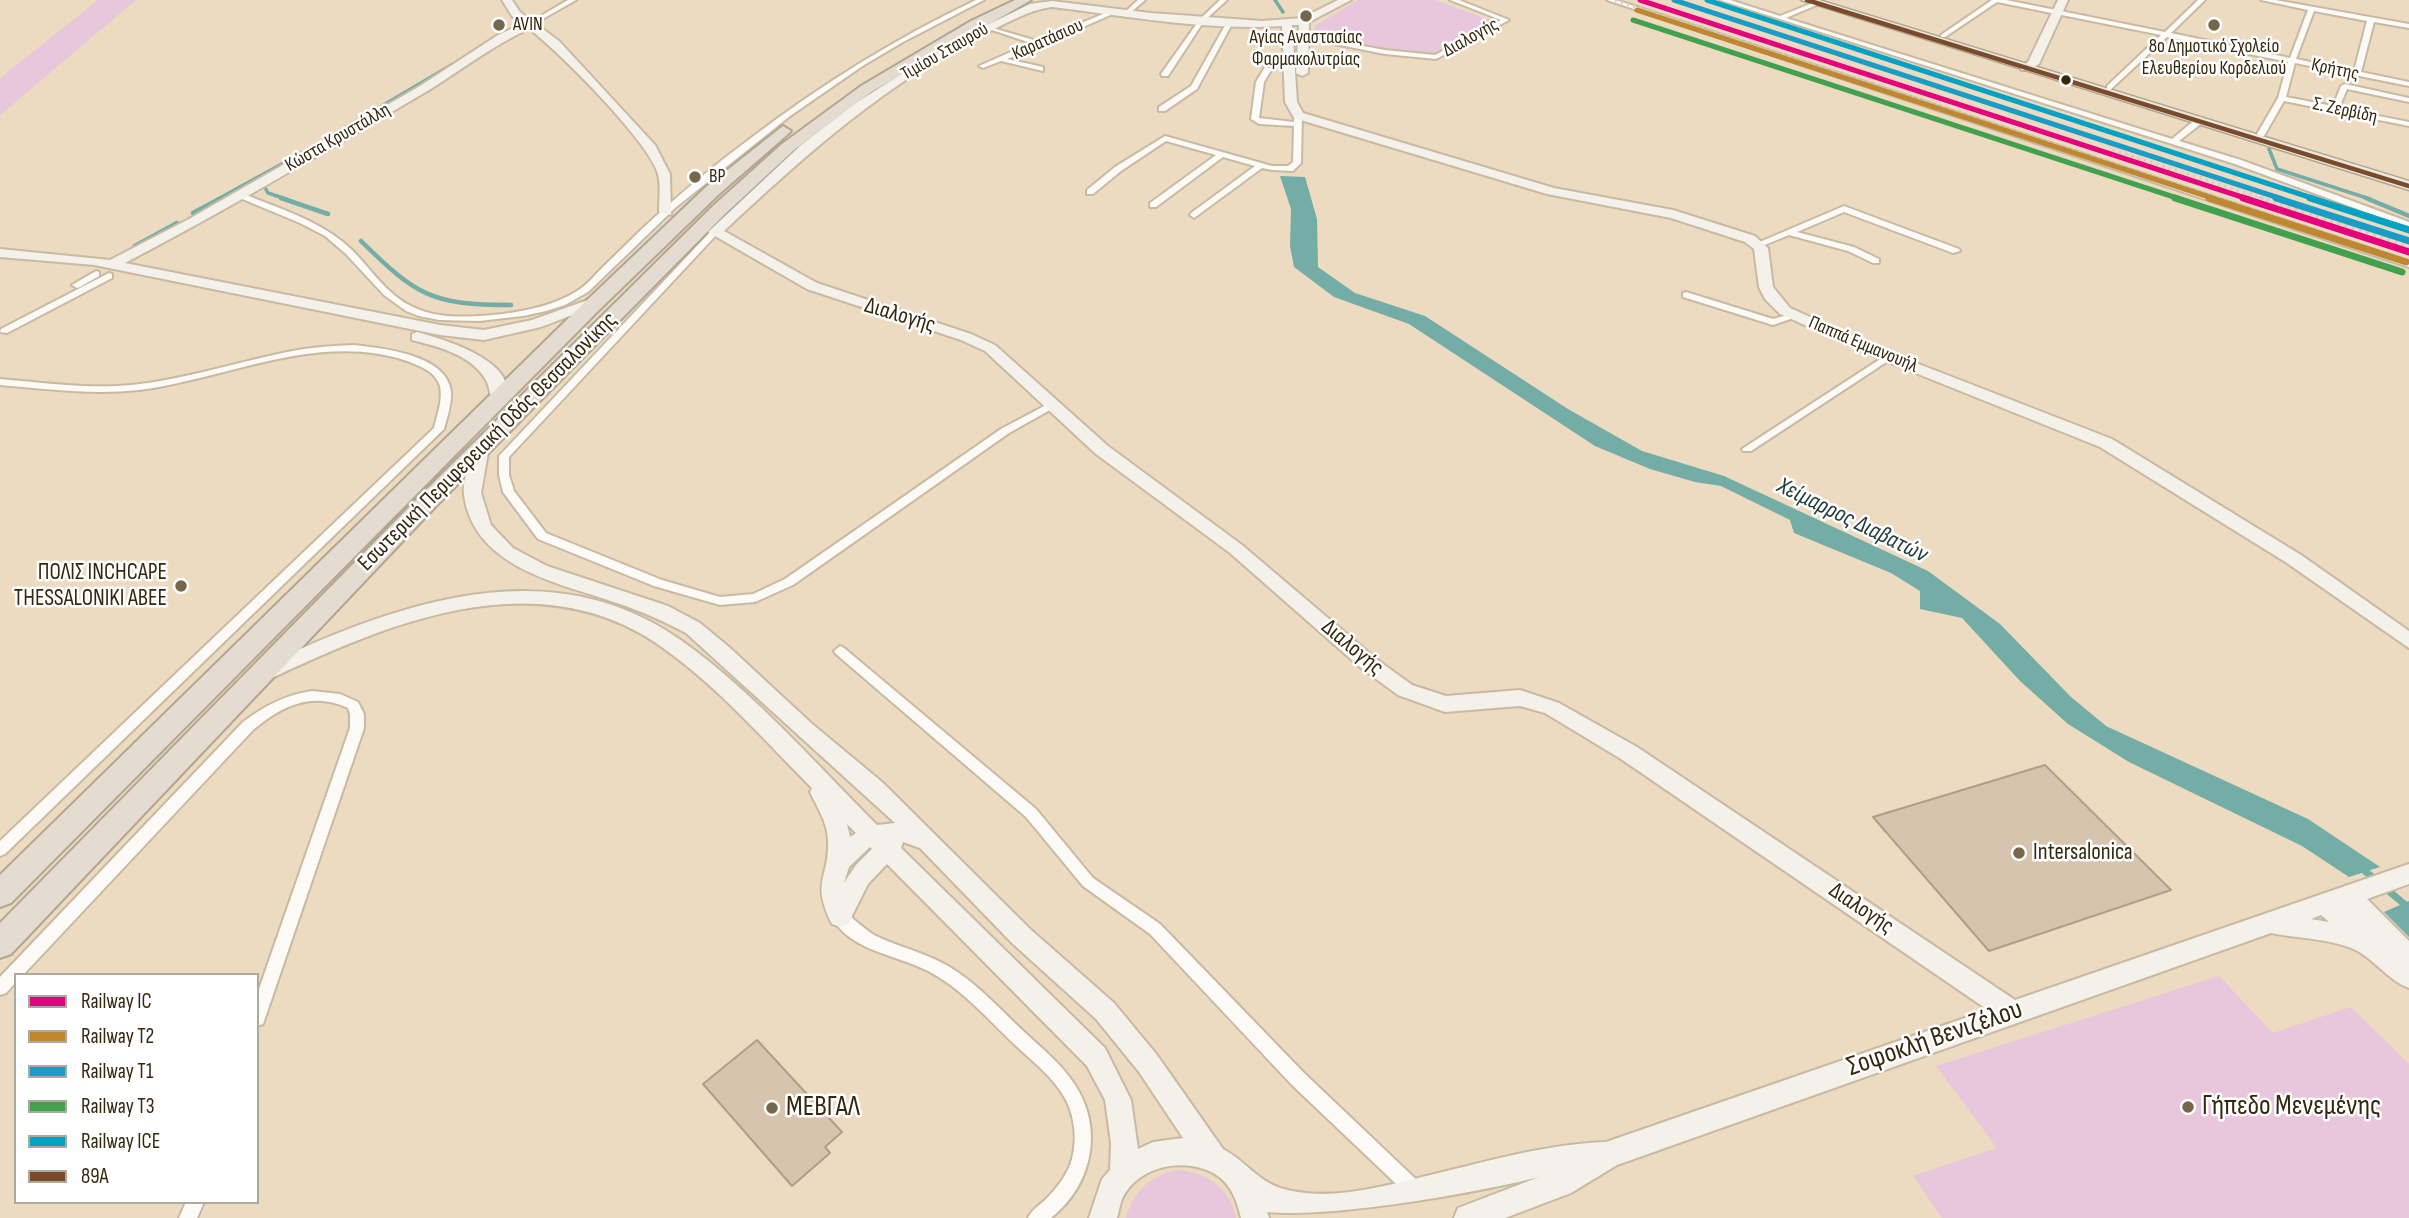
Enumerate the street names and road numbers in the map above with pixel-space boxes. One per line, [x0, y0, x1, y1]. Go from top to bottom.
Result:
street label: Διαλογής [1439, 13, 1503, 63]
street label: Καρατάσιου [1009, 14, 1087, 66]
street label: Τιμίου Σταυρού [897, 18, 993, 86]
street label: Κρήτης [2309, 54, 2361, 86]
street label: Σ. Ζερβίδη [2311, 93, 2379, 129]
street label: Κώστα Κρυστάλλη [281, 99, 395, 177]
street label: Διαλογής [861, 292, 939, 340]
street label: Εσωτερική Περιφερειακή Οδός Θεσσαλονίκης [353, 307, 623, 577]
street label: Παππά Εμμανουήλ [1805, 312, 1921, 378]
street label: Διαλογής [1315, 614, 1389, 682]
street label: Διαλογής [1823, 877, 1899, 941]
street label: Σοφοκλή Βενιζέλου [1843, 993, 2027, 1085]

